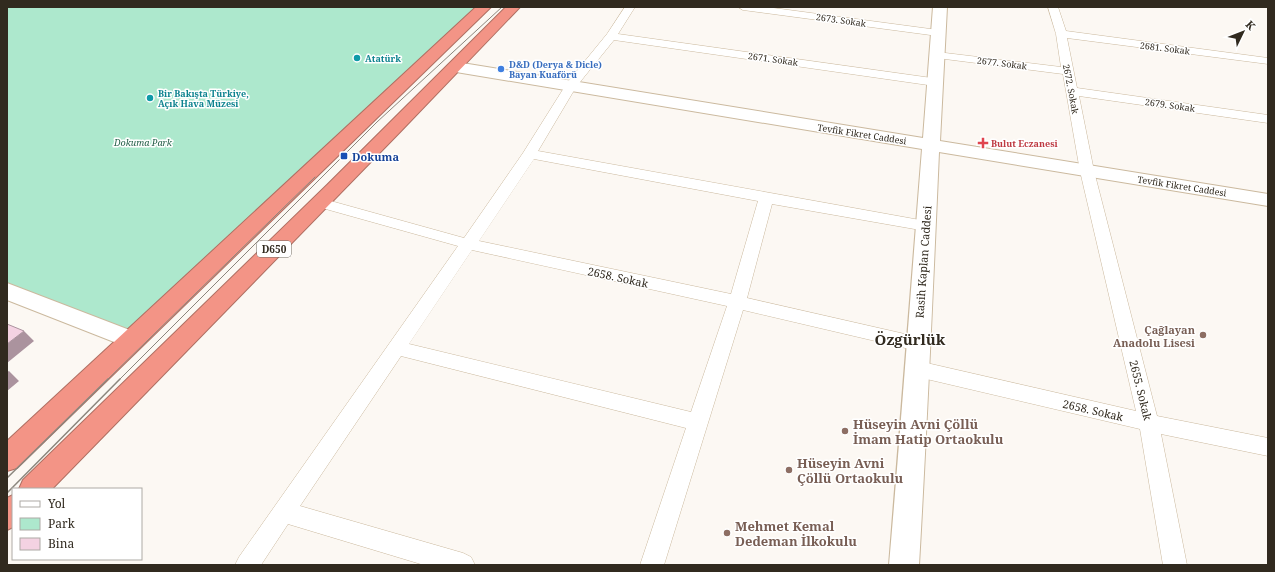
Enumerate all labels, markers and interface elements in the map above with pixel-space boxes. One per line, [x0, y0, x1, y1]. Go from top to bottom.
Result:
street label: 2673. Sokak [815, 10, 868, 30]
north arrow [1223, 12, 1263, 52]
text: K [1242, 17, 1260, 34]
street label: 2681. Sokak [1139, 38, 1192, 58]
street label: 2671. Sokak [747, 49, 800, 69]
place label: Atatürk [365, 52, 401, 65]
marker: Atatürk [352, 53, 362, 63]
street label: 2677. Sokak [976, 53, 1029, 73]
place label: D&D (Derya & Dicle) Bayan Kuaförü [509, 58, 602, 81]
street label: 2672. Sokak [1060, 63, 1082, 116]
marker: D&D (Derya & Dicle) Bayan Kuaförü [496, 64, 506, 74]
place label: Bir Bakışta Türkiye, Açık Hava Müzesi [158, 87, 249, 110]
marker: Bir Bakışta Türkiye, Açık Hava Müzesi [145, 93, 155, 103]
street label: 2679. Sokak [1144, 95, 1197, 115]
street label: Tevfik Fikret Caddesi [816, 121, 908, 147]
park label: Dokuma Park [113, 136, 173, 149]
place label: Bulut Eczanesi [991, 137, 1058, 150]
marker: Bulut Eczanesi [978, 138, 988, 148]
place label: Dokuma [352, 149, 399, 164]
marker: Dokuma [339, 151, 349, 161]
street label: Tevfik Fikret Caddesi [1136, 173, 1228, 199]
street label: Rasih Kaplan Caddesi [912, 205, 934, 319]
road number: D650 [257, 241, 291, 257]
street label: 2658. Sokak [586, 263, 650, 291]
place label: Çağlayan Anadolu Lisesi [1113, 322, 1196, 350]
district label: Özgürlük [875, 329, 946, 349]
marker: Çağlayan Anadolu Lisesi [1198, 330, 1208, 340]
street label: 2655. Sokak [1126, 358, 1156, 422]
street label: 2658. Sokak [1061, 396, 1125, 424]
place label: Hüseyin Avni Çöllü İmam Hatip Ortaokulu [853, 415, 1004, 448]
marker: Hüseyin Avni Çöllü İmam Hatip Ortaokulu [840, 426, 850, 436]
place label: Hüseyin Avni Çöllü Ortaokulu [797, 454, 903, 487]
marker: Hüseyin Avni Çöllü Ortaokulu [784, 465, 794, 475]
legend [12, 488, 142, 560]
text: Yol [47, 495, 66, 512]
text: Park [48, 515, 76, 532]
place label: Mehmet Kemal Dedeman İlkokulu [735, 517, 857, 550]
marker: Mehmet Kemal Dedeman İlkokulu [722, 528, 732, 538]
text: Bina [48, 535, 74, 552]

